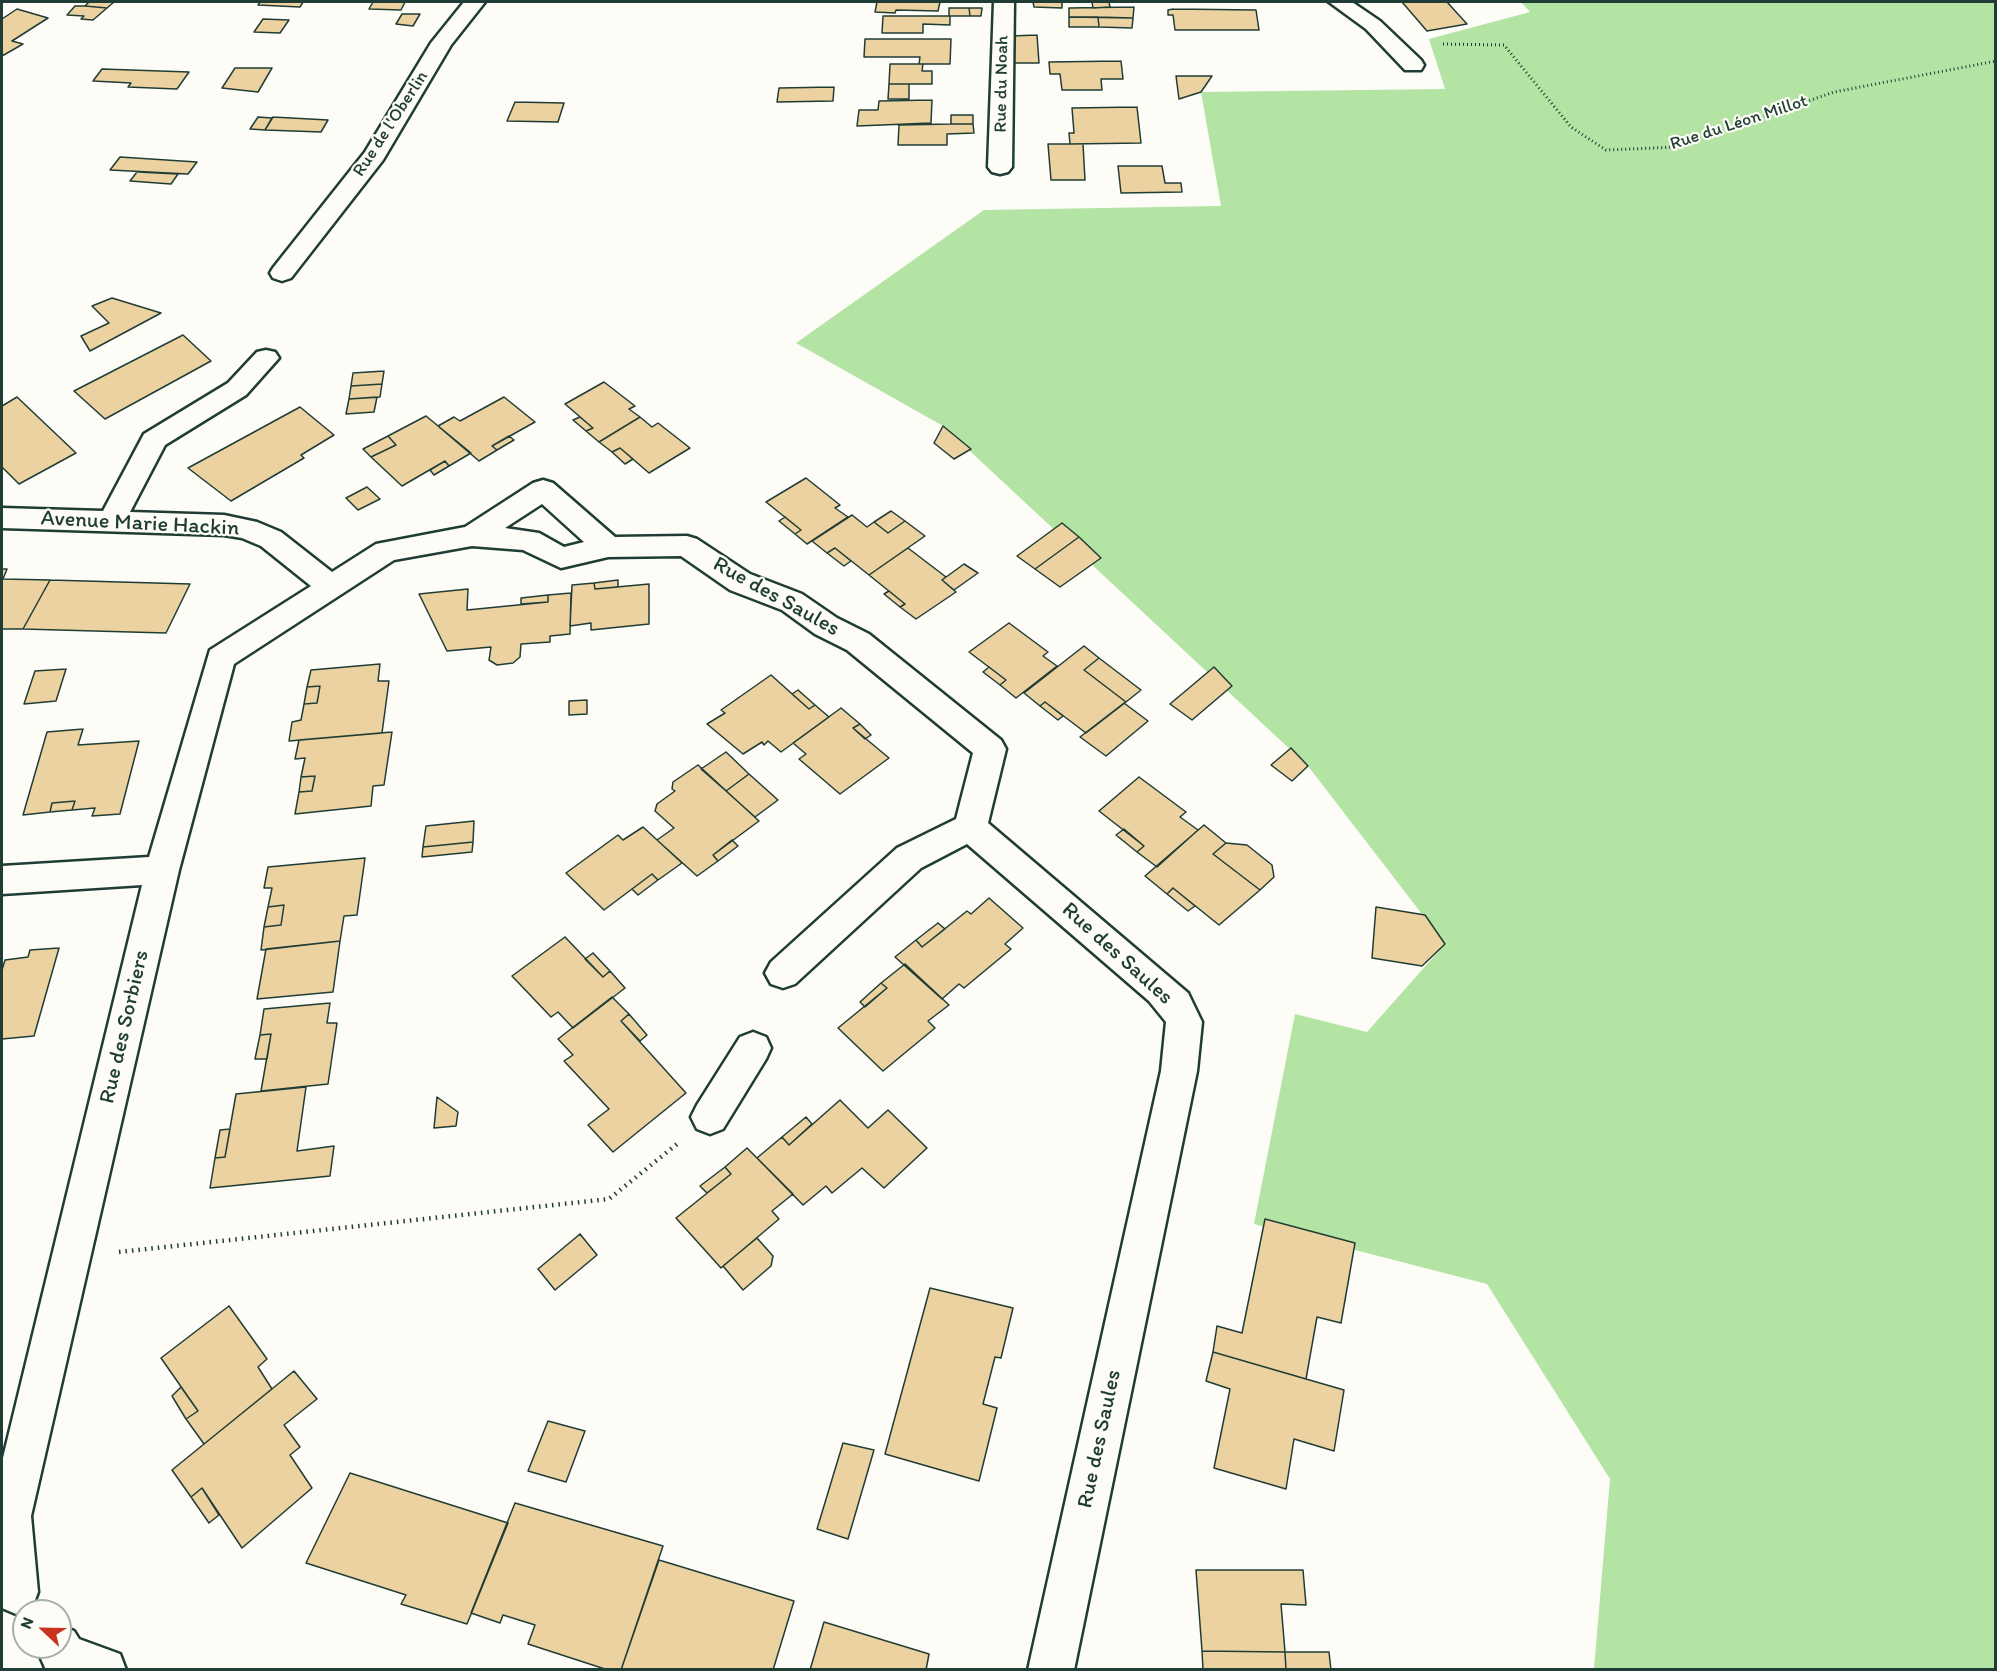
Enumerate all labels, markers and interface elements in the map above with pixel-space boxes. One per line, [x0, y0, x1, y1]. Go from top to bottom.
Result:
street label: Rue du Noah [990, 35, 1014, 133]
street label: Rue de l'Oberlin [349, 67, 433, 181]
street label: Rue du Léon Millot [1668, 91, 1810, 155]
street label: Avenue Marie Hackin [40, 506, 240, 542]
street label: Rue des Saules [708, 551, 844, 643]
street label: Rue des Saules [1056, 897, 1178, 1011]
street label: Rue des Sorbiers [95, 948, 155, 1106]
street label: Rue des Saules [1072, 1368, 1128, 1510]
north arrow [12, 1599, 72, 1659]
text: N [16, 1614, 38, 1631]

